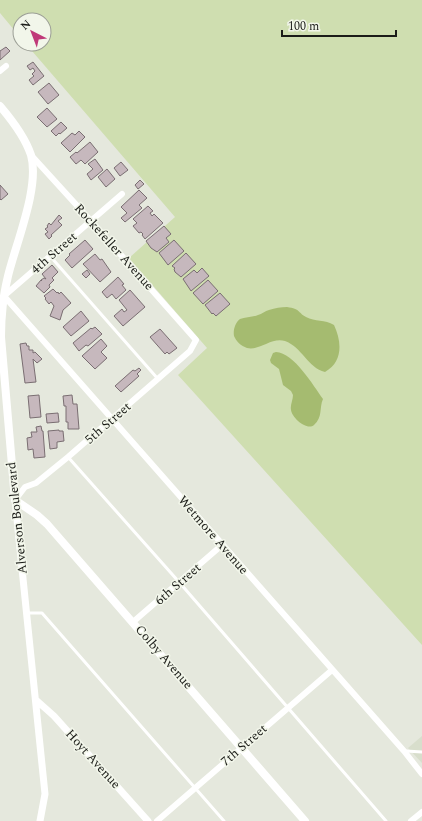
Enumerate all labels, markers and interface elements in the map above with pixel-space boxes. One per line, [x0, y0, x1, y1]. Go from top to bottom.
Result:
north arrow [12, 12, 52, 52]
scale bar [282, 12, 396, 38]
text: N [17, 16, 35, 34]
text: 100 m [288, 17, 319, 36]
street label: Rockefeller Avenue [69, 199, 159, 295]
street label: 4th Street [26, 227, 82, 279]
street label: 5th Street [80, 397, 136, 449]
street label: Alverson Boulevard [1, 461, 33, 575]
street label: Wetmore Avenue [173, 491, 253, 579]
street label: 6th Street [150, 558, 206, 610]
street label: Colby Avenue [130, 620, 198, 694]
street label: 7th Street [216, 719, 272, 771]
street label: Hoyt Avenue [61, 725, 125, 793]

